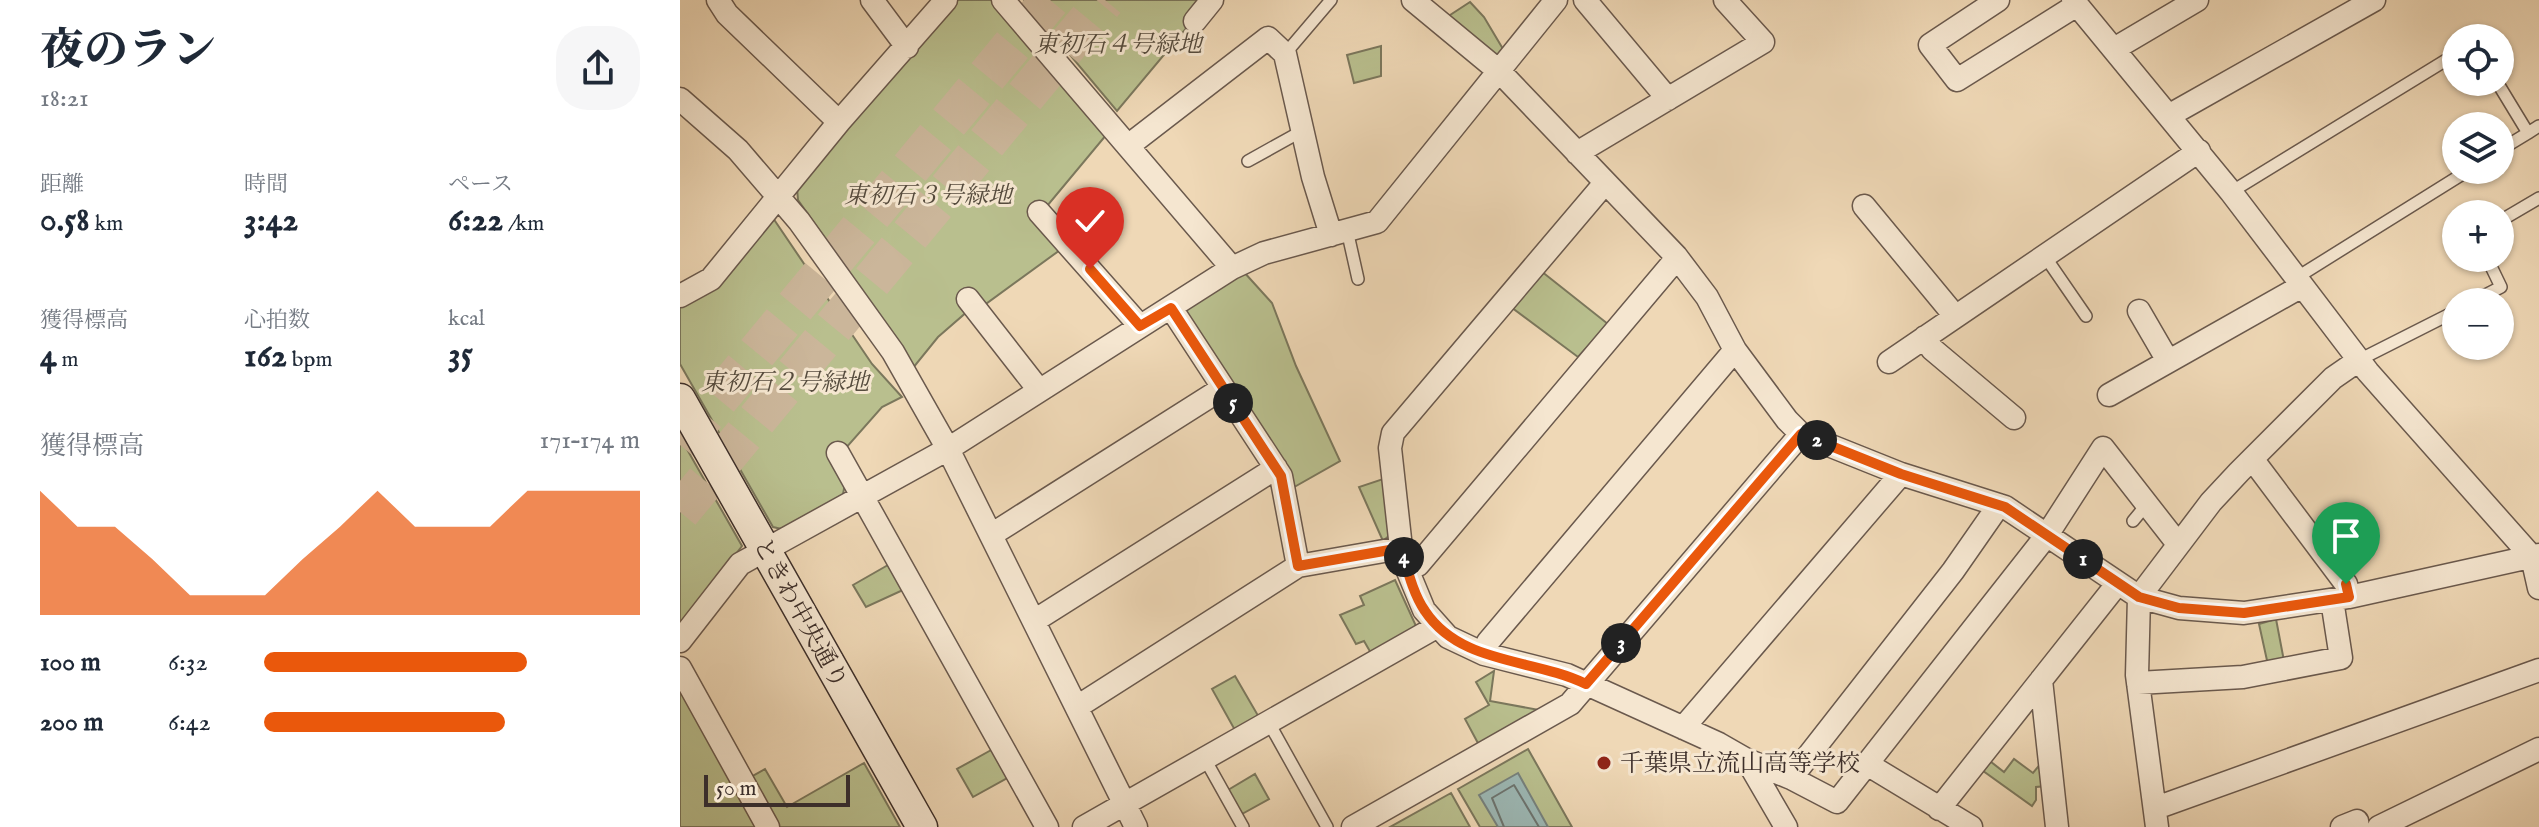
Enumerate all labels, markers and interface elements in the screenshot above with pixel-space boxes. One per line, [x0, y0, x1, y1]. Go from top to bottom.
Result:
text: 夜のラン [40, 24, 216, 80]
map controls [2442, 24, 2514, 360]
button: locate [2442, 24, 2514, 96]
button: share [556, 26, 640, 110]
park label: 東初石４号緑地 [1034, 30, 1205, 61]
text: 18:21 [40, 82, 89, 115]
button: layers [2442, 112, 2514, 184]
text: 距離 [40, 171, 84, 199]
text: 時間 [244, 171, 288, 199]
text: ペース [448, 171, 513, 199]
park label: 東初石３号緑地 [844, 181, 1015, 212]
pin [1056, 187, 1124, 269]
text: 0.58 [40, 199, 90, 242]
text: 3:42 [244, 199, 298, 242]
text: 6:22 [448, 199, 503, 242]
icon: check [1068, 199, 1112, 243]
button: + [2442, 200, 2514, 272]
text: km [90, 210, 123, 238]
text: /km [503, 210, 544, 238]
button: − [2442, 288, 2514, 360]
text: kcal [448, 305, 485, 333]
text: 獲得標高 [40, 307, 128, 335]
text: 心拍数 [244, 307, 310, 335]
text: 35 [448, 333, 473, 376]
text: 4 [40, 335, 57, 378]
text: 162 [244, 335, 287, 378]
text: m [57, 346, 78, 374]
text: bpm [287, 346, 332, 374]
park label: 東初石２号緑地 [701, 368, 872, 399]
pin: 5 [1213, 383, 1253, 423]
text: 5 [1229, 389, 1237, 417]
pin: 2 [1797, 420, 1837, 460]
text: 171–174 m [540, 424, 640, 457]
text: 2 [1812, 426, 1822, 454]
text: 獲得標高 [40, 430, 144, 463]
pin [2312, 502, 2380, 584]
icon: arrive [2324, 514, 2368, 558]
street label: ときわ中央通り [745, 533, 854, 695]
pin: 4 [1384, 537, 1424, 577]
pin: 1 [2063, 539, 2103, 579]
text: 4 [1399, 543, 1409, 571]
text: 1 [2079, 545, 2087, 573]
pin: 3 [1601, 623, 1641, 663]
text: 3 [1617, 629, 1625, 657]
text: 100 m [40, 646, 101, 679]
text: 6:32 [168, 646, 208, 679]
text: 200 m [40, 706, 104, 739]
text: 6:42 [168, 706, 211, 739]
place label: 千葉県立流山高等学校 [1620, 749, 1860, 780]
marker: 千葉県立流山高等学校 [1595, 754, 1613, 772]
scale bar [704, 771, 850, 807]
text: 50 m [716, 775, 757, 803]

